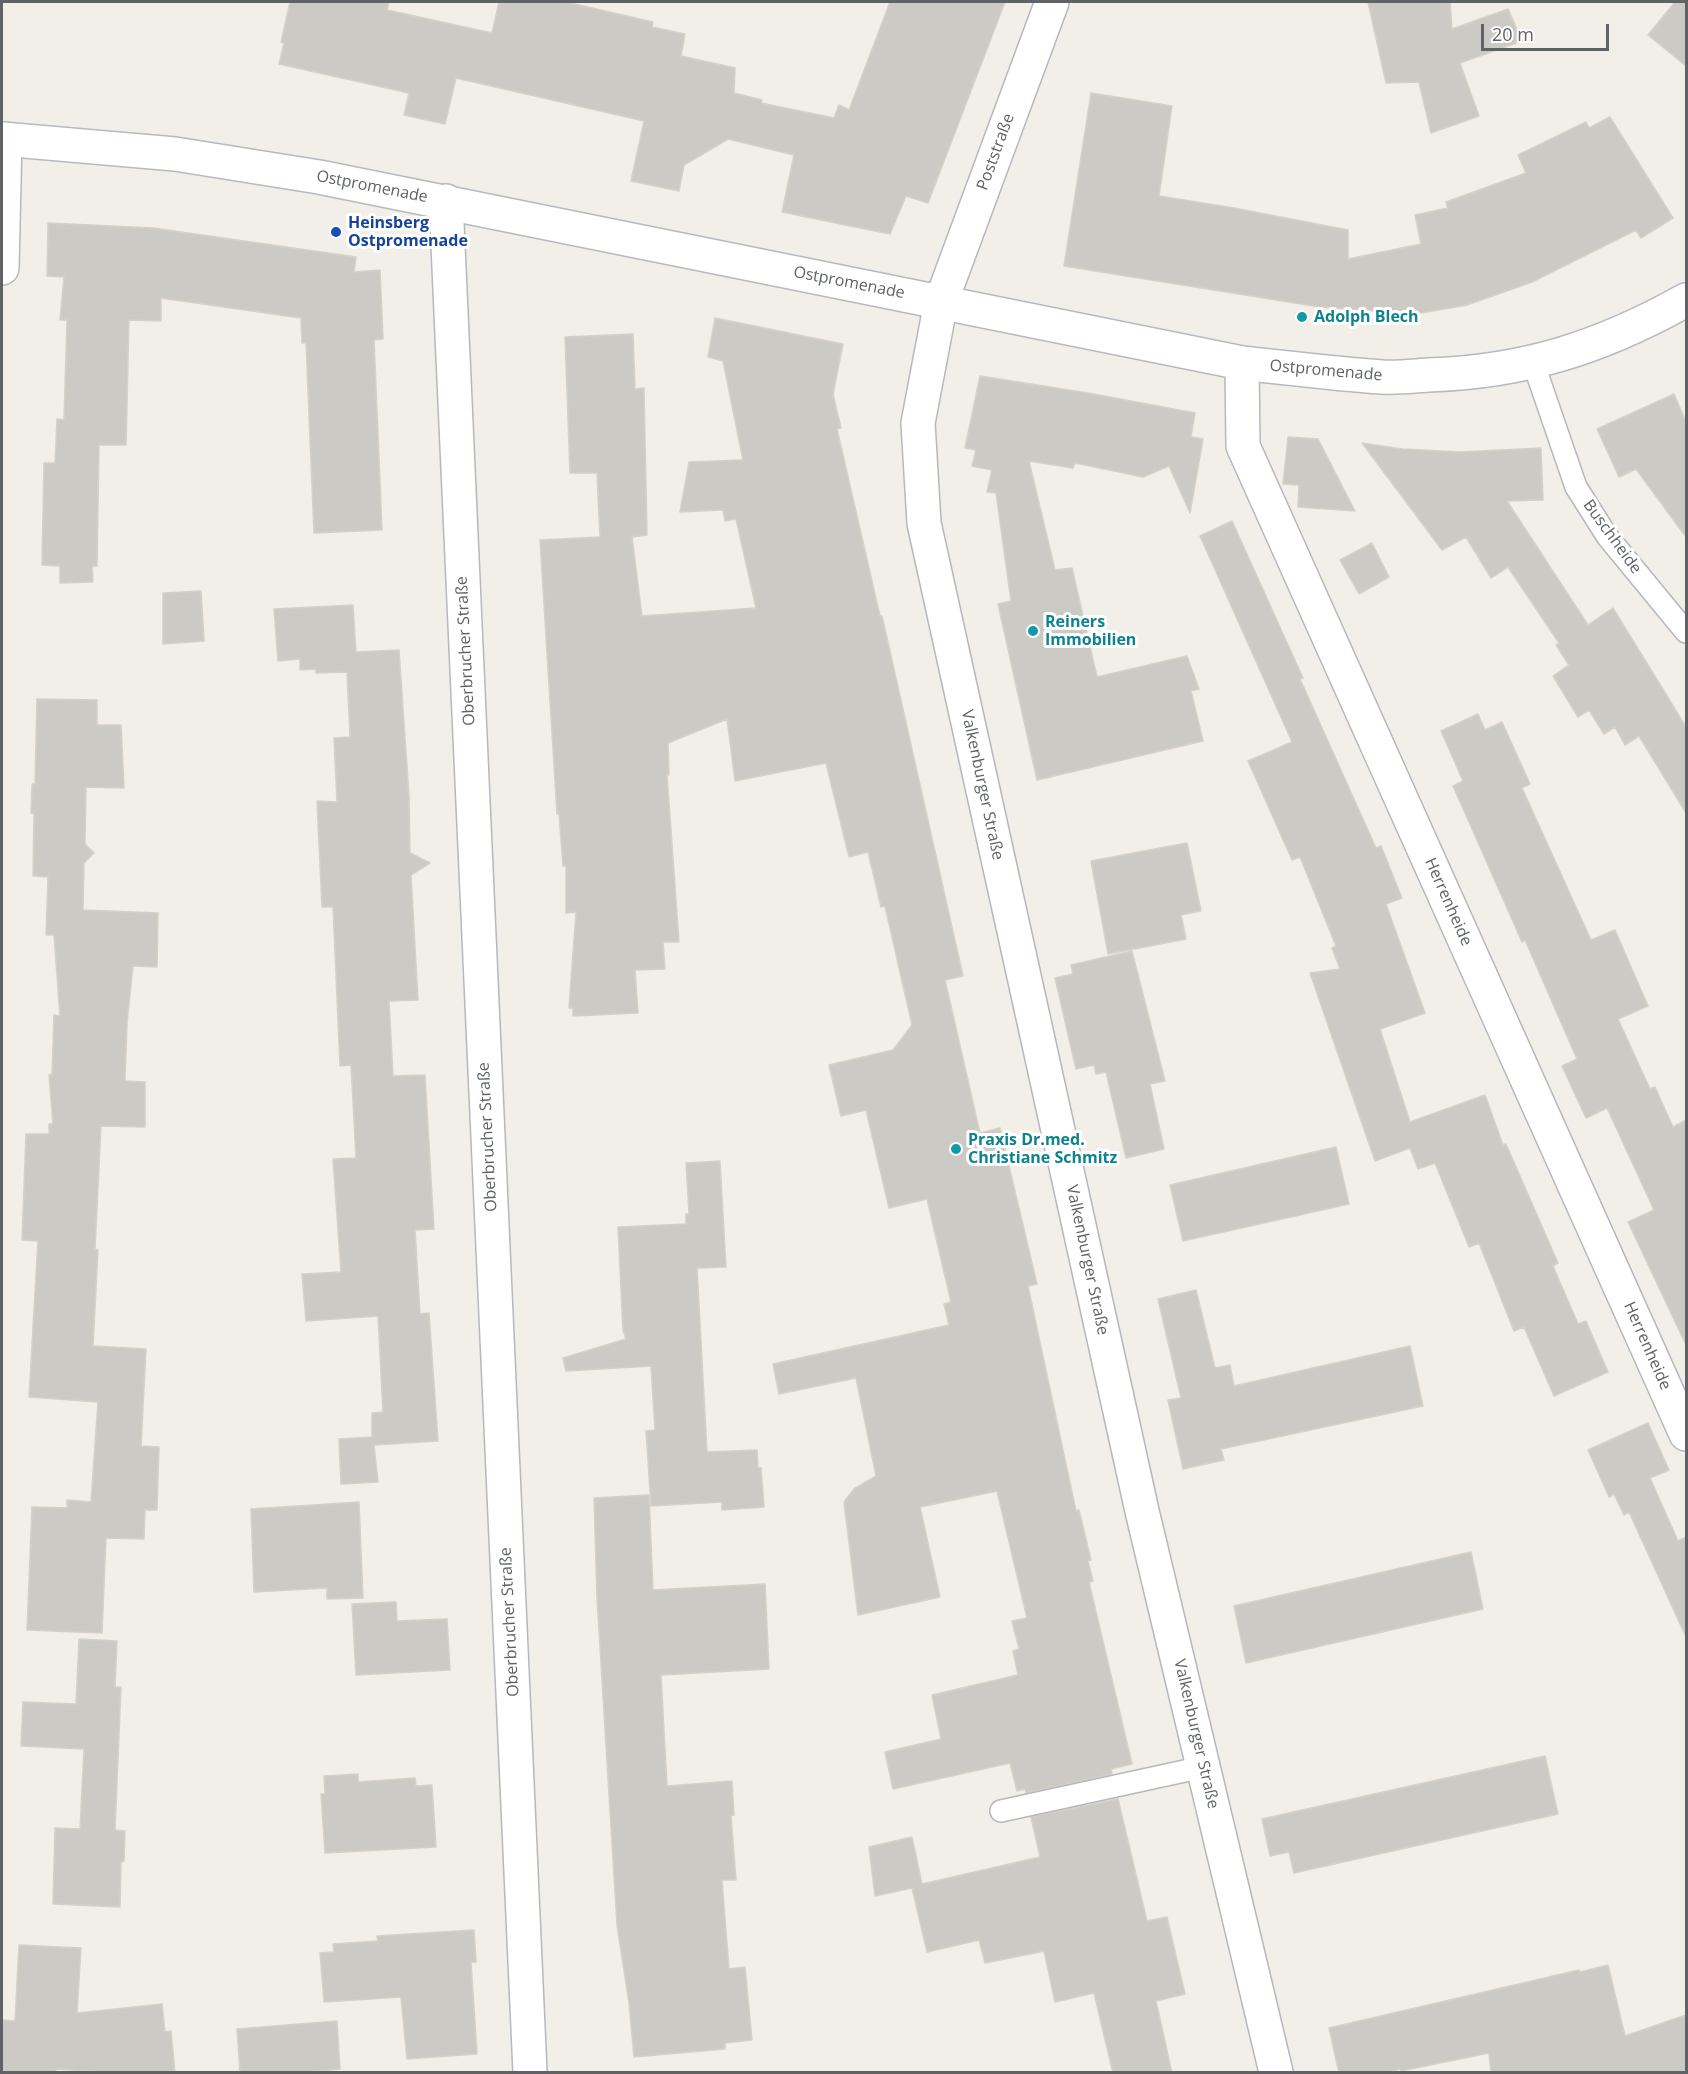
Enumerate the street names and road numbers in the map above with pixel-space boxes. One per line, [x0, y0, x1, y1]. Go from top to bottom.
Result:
street label: Poststraße [973, 111, 1019, 193]
street label: Ostpromenade [315, 167, 429, 207]
street label: Ostpromenade [792, 263, 906, 303]
street label: Ostpromenade [1269, 357, 1383, 385]
street label: Buschheide [1579, 496, 1645, 578]
street label: Oberbrucher Straße [452, 576, 480, 726]
street label: Valkenburger Straße [957, 708, 1007, 862]
street label: Herrenheide [1420, 855, 1476, 949]
street label: Oberbrucher Straße [474, 1062, 502, 1212]
street label: Valkenburger Straße [1062, 1183, 1112, 1337]
street label: Herrenheide [1619, 1299, 1675, 1393]
street label: Oberbrucher Straße [496, 1547, 524, 1697]
street label: Valkenburger Straße [1169, 1657, 1223, 1811]

